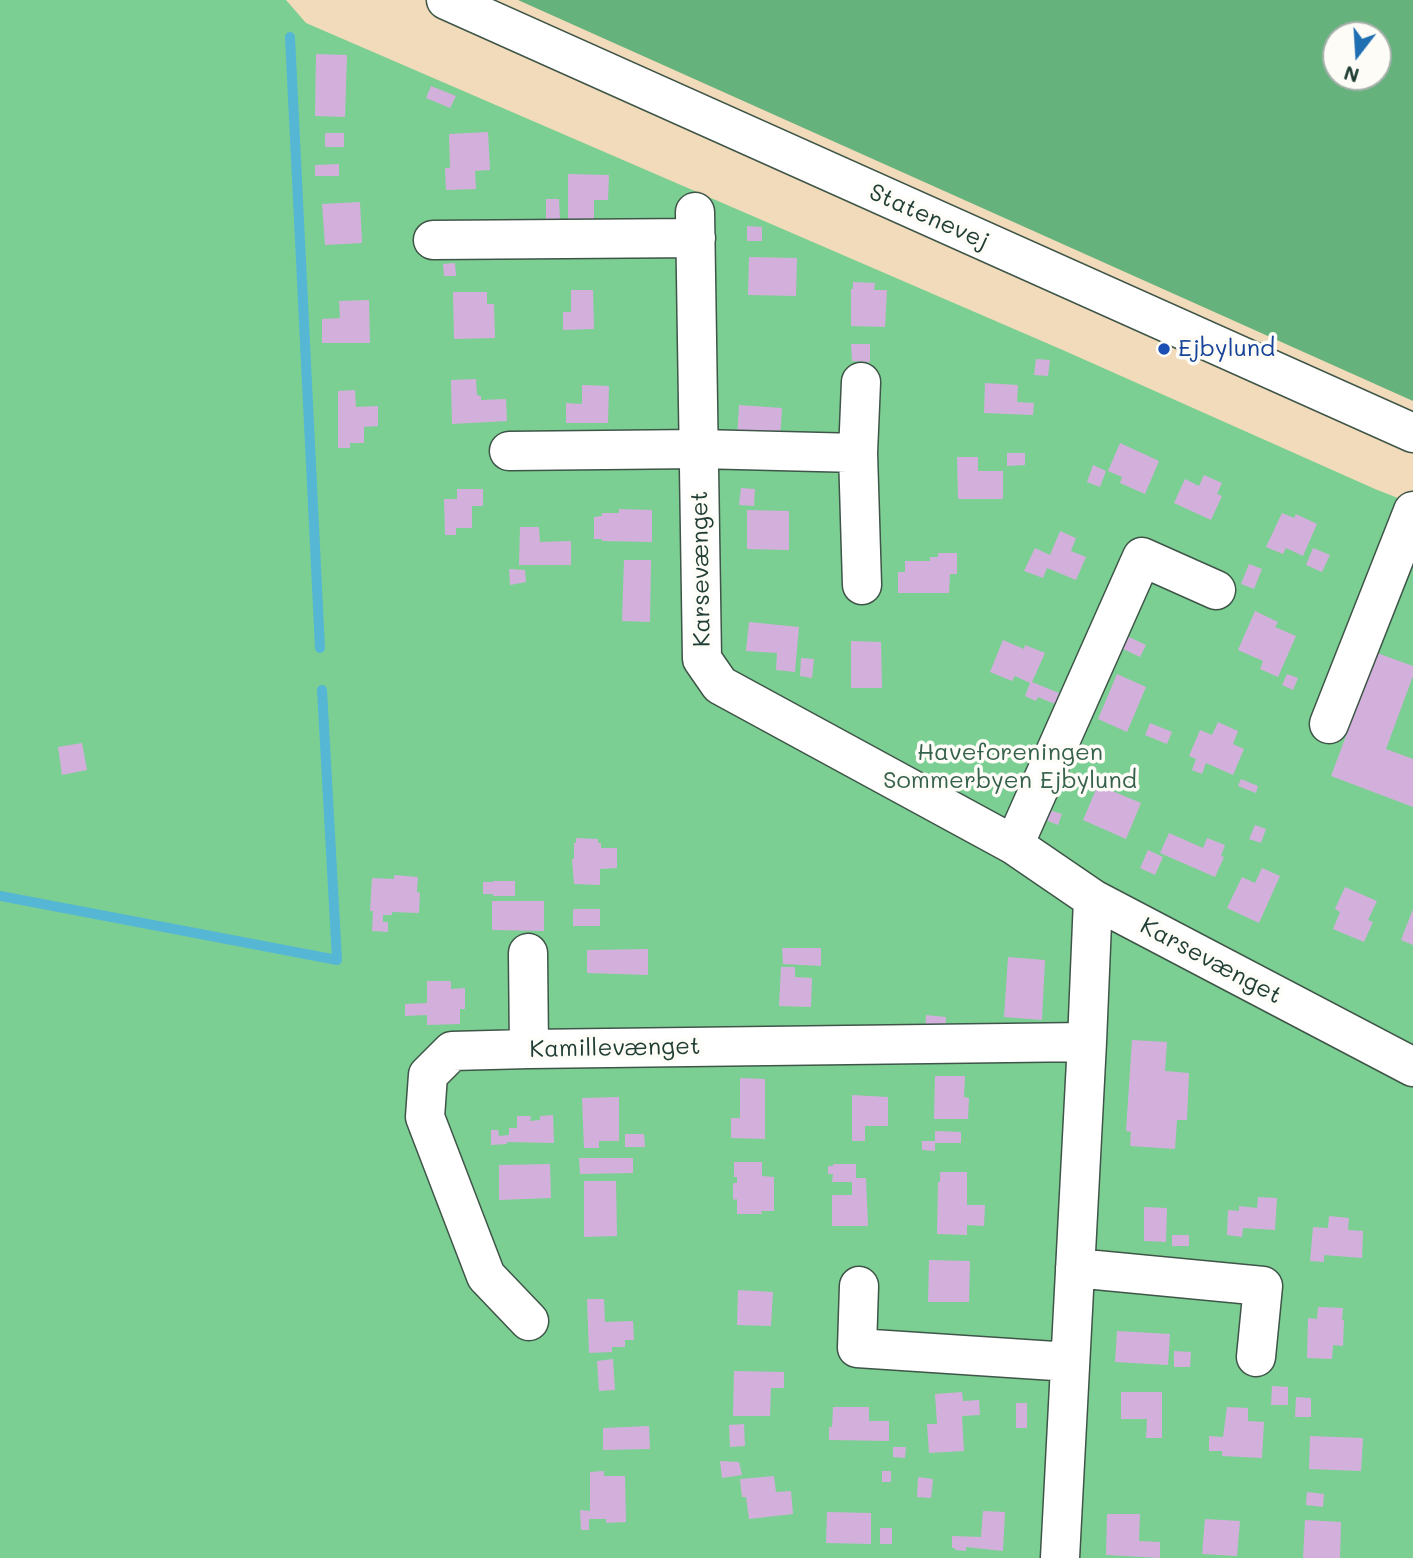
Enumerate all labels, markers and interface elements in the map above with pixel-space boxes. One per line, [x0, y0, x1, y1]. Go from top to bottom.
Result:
north arrow [1322, 21, 1392, 91]
text: N [1341, 61, 1362, 89]
street label: Statenevej [865, 178, 993, 256]
place label: Ejbylund [1178, 335, 1275, 363]
marker: Ejbylund [1156, 341, 1172, 357]
street label: Karsevænget [685, 491, 717, 647]
park label: Haveforeningen Sommerbyen Ejbylund [883, 739, 1137, 795]
street label: Karsevænget [1135, 912, 1287, 1010]
street label: Kamillevænget [529, 1032, 701, 1064]

